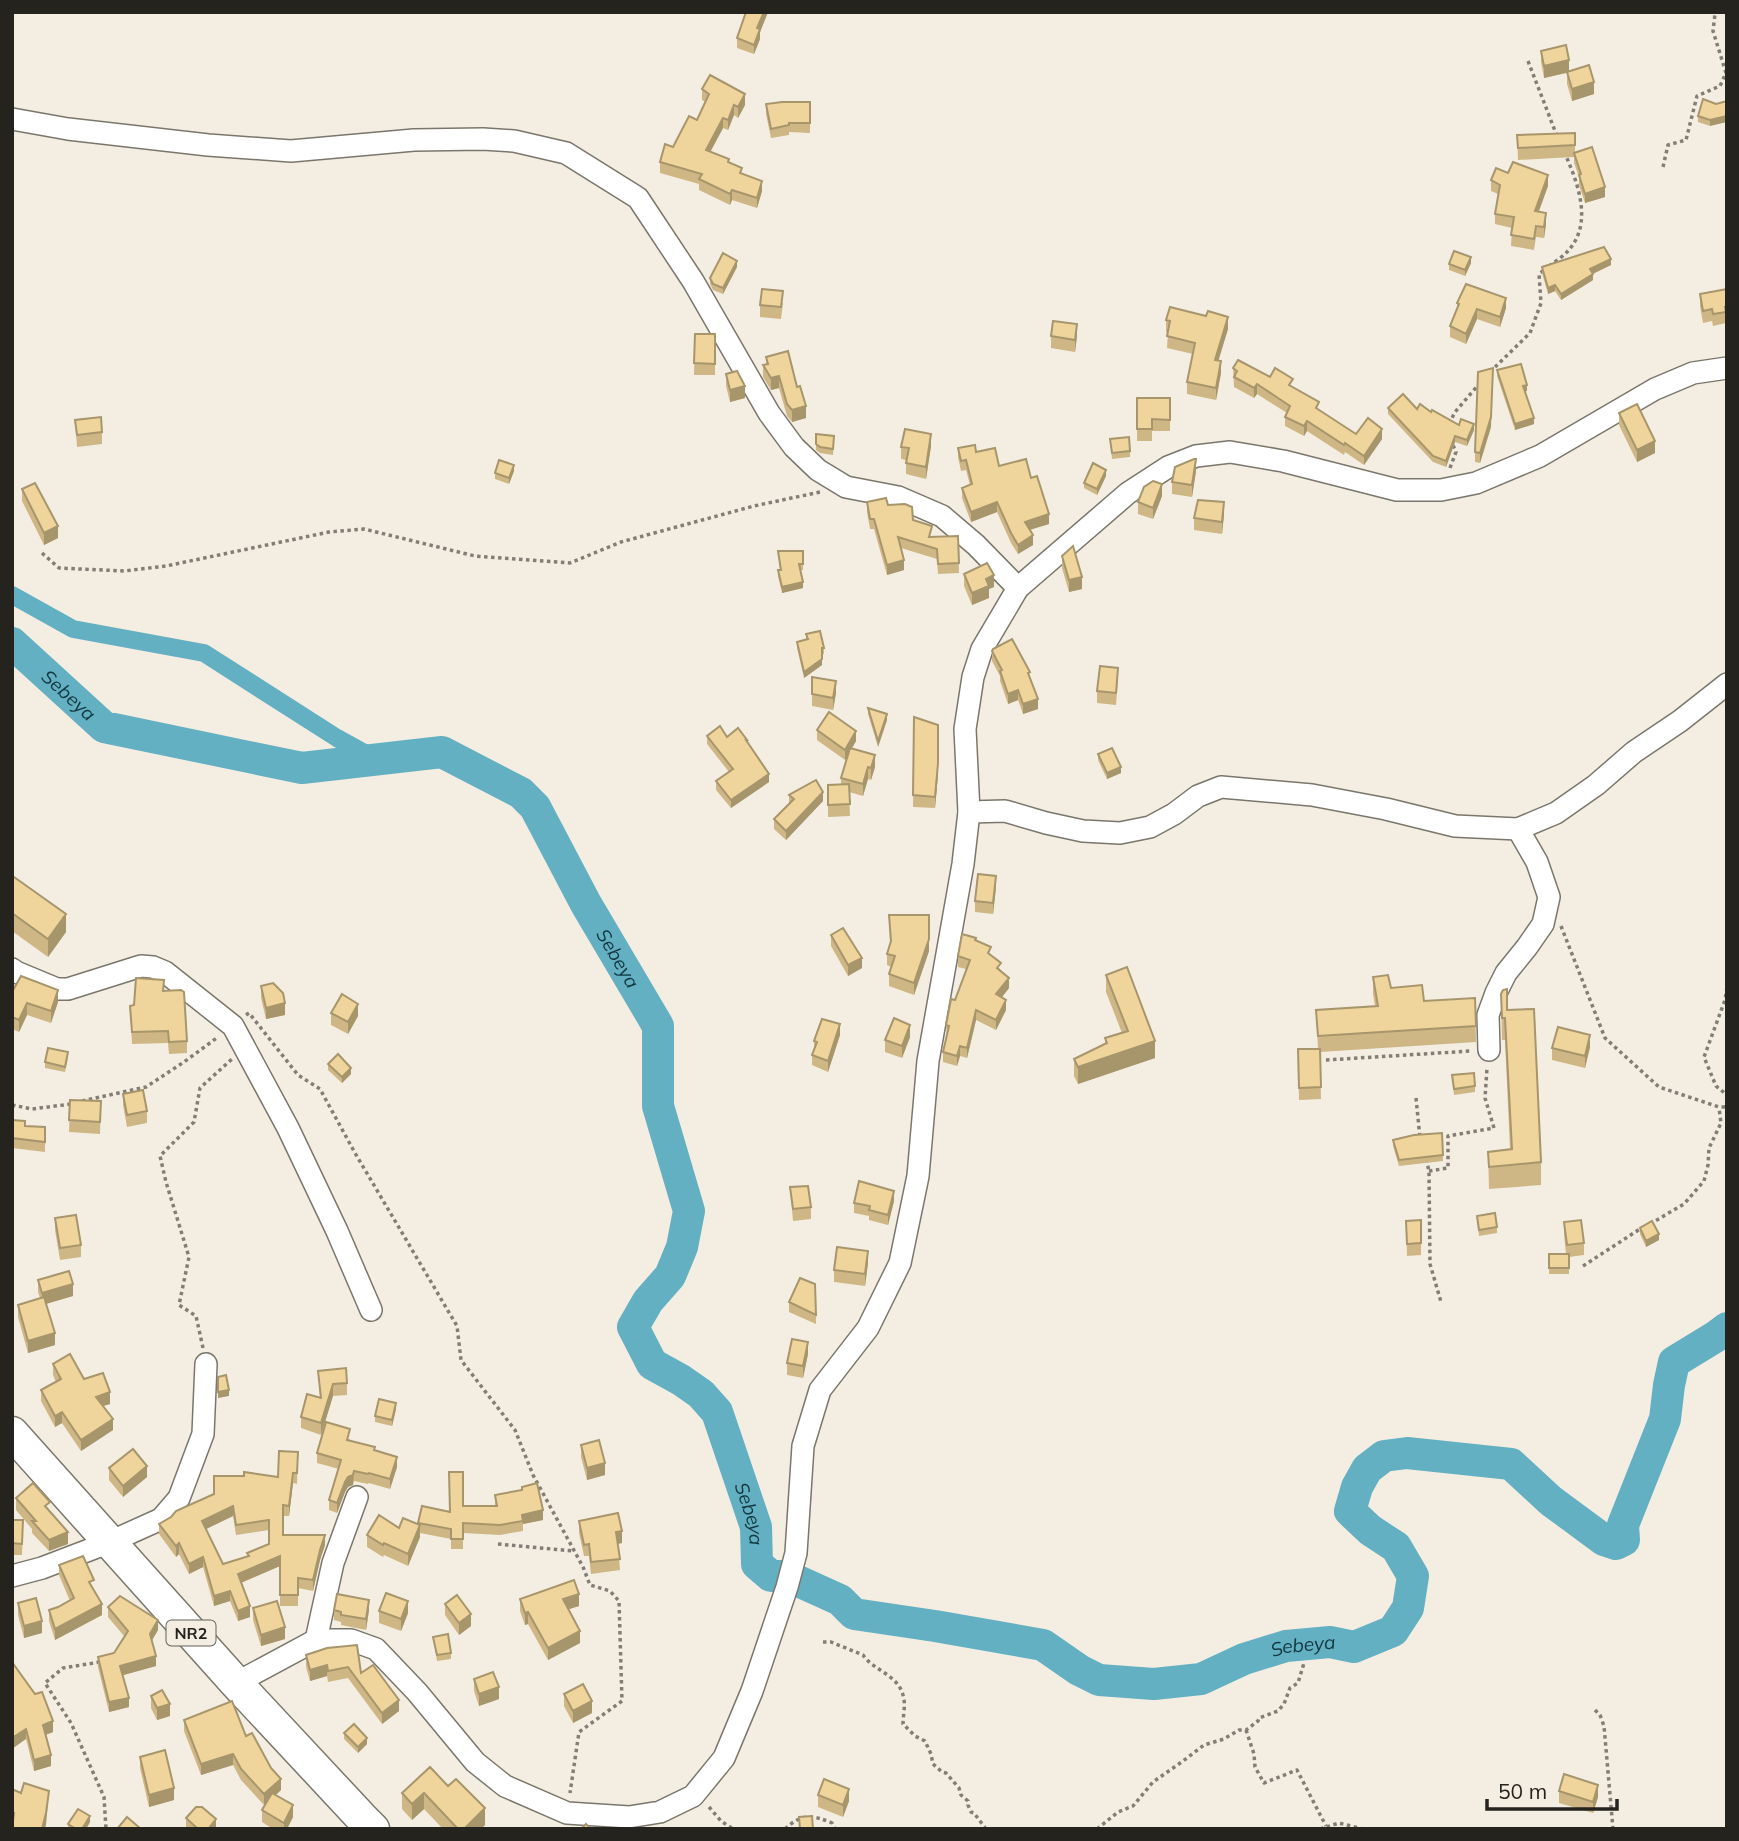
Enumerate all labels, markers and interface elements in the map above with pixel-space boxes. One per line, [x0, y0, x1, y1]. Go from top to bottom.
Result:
water label: Sebeya [37, 664, 101, 726]
water label: Sebeya [591, 924, 645, 992]
water label: Sebeya [730, 1479, 768, 1546]
road number: NR2 [166, 1620, 216, 1646]
water label: Sebeya [1267, 1630, 1336, 1662]
scale bar [1487, 1768, 1616, 1812]
text: 50 m [1498, 1778, 1547, 1804]

